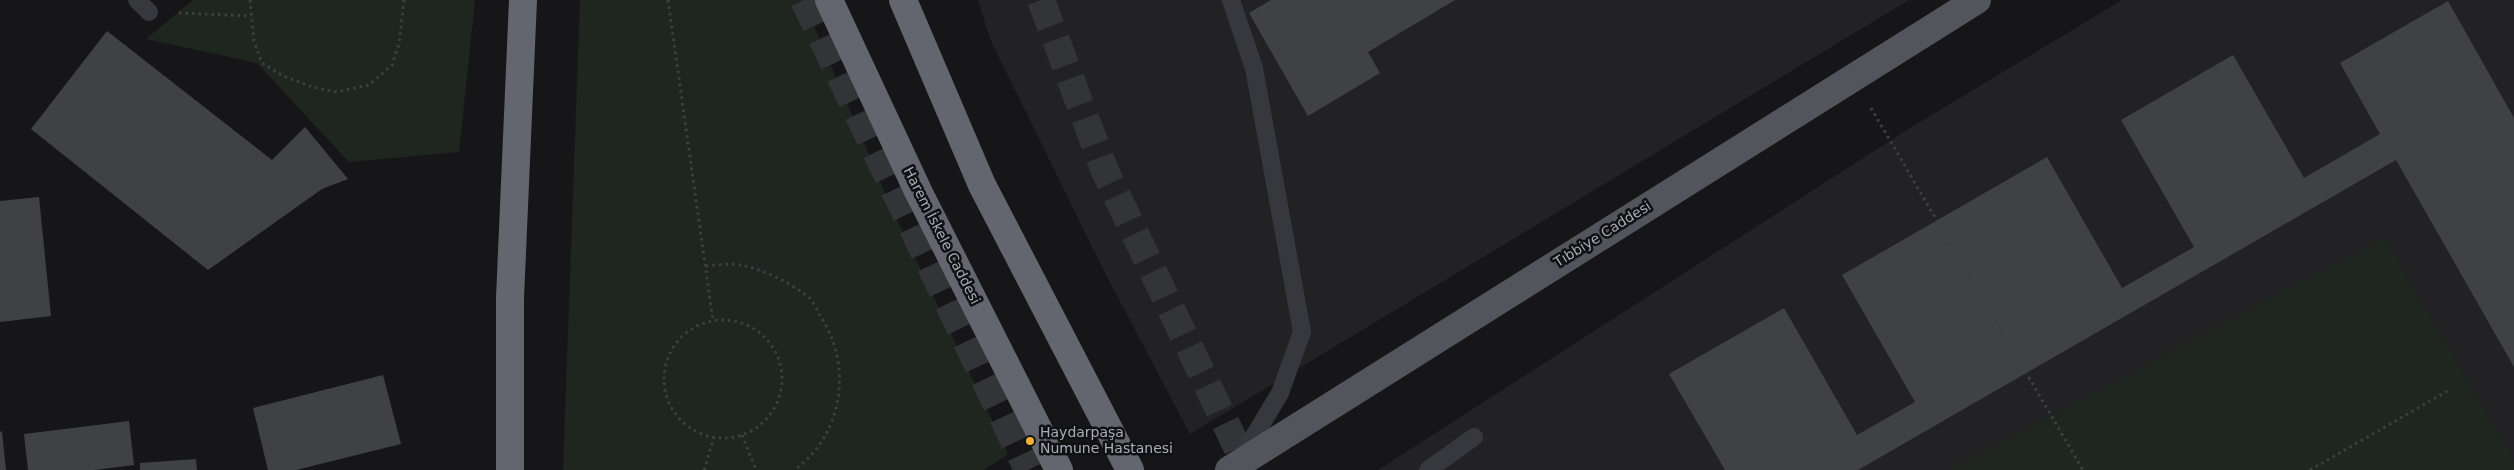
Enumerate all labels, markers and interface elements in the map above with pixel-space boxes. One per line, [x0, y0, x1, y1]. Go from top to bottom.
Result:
street label: Harem İskele Caddesi [899, 165, 983, 307]
street label: Tıbbiye Caddesi [1551, 198, 1655, 272]
place label: Haydarpaşa Numune Hastanesi [1040, 425, 1173, 458]
marker: Haydarpaşa Numune Hastanesi [1024, 435, 1036, 447]

